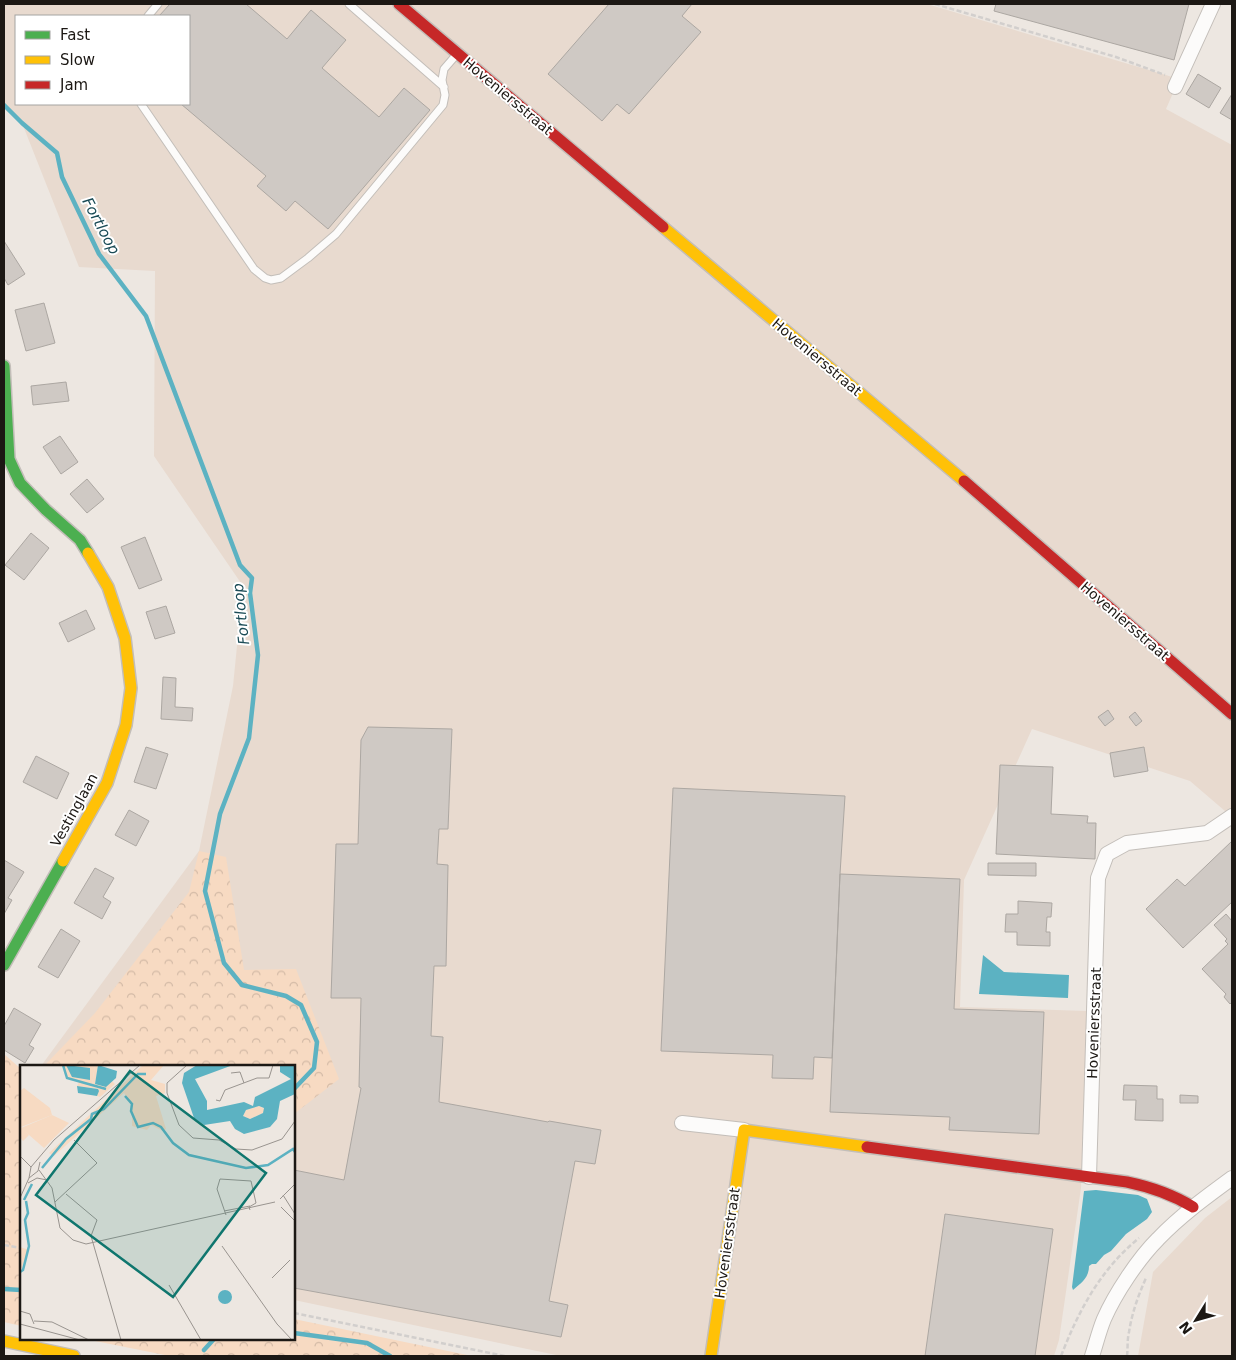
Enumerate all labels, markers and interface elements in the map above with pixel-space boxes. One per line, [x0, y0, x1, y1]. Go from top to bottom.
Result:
legend [15, 15, 190, 105]
text: Fast [60, 26, 90, 44]
text: Slow [60, 51, 95, 69]
street label: Hoveniersstraat [460, 54, 556, 138]
text: Jam [59, 76, 88, 94]
water label: Fortloop [79, 194, 123, 258]
street label: Hoveniersstraat [769, 315, 865, 399]
street label: Hoveniersstraat [1078, 578, 1173, 664]
water label: Fortloop [229, 582, 253, 646]
street label: Vestinglaan [47, 770, 101, 850]
street label: Hoveniersstraat [1084, 966, 1104, 1079]
inset map [20, 1065, 295, 1340]
street label: Hoveniersstraat [711, 1186, 743, 1299]
north arrow [1171, 1295, 1221, 1345]
text: N [1176, 1318, 1196, 1337]

